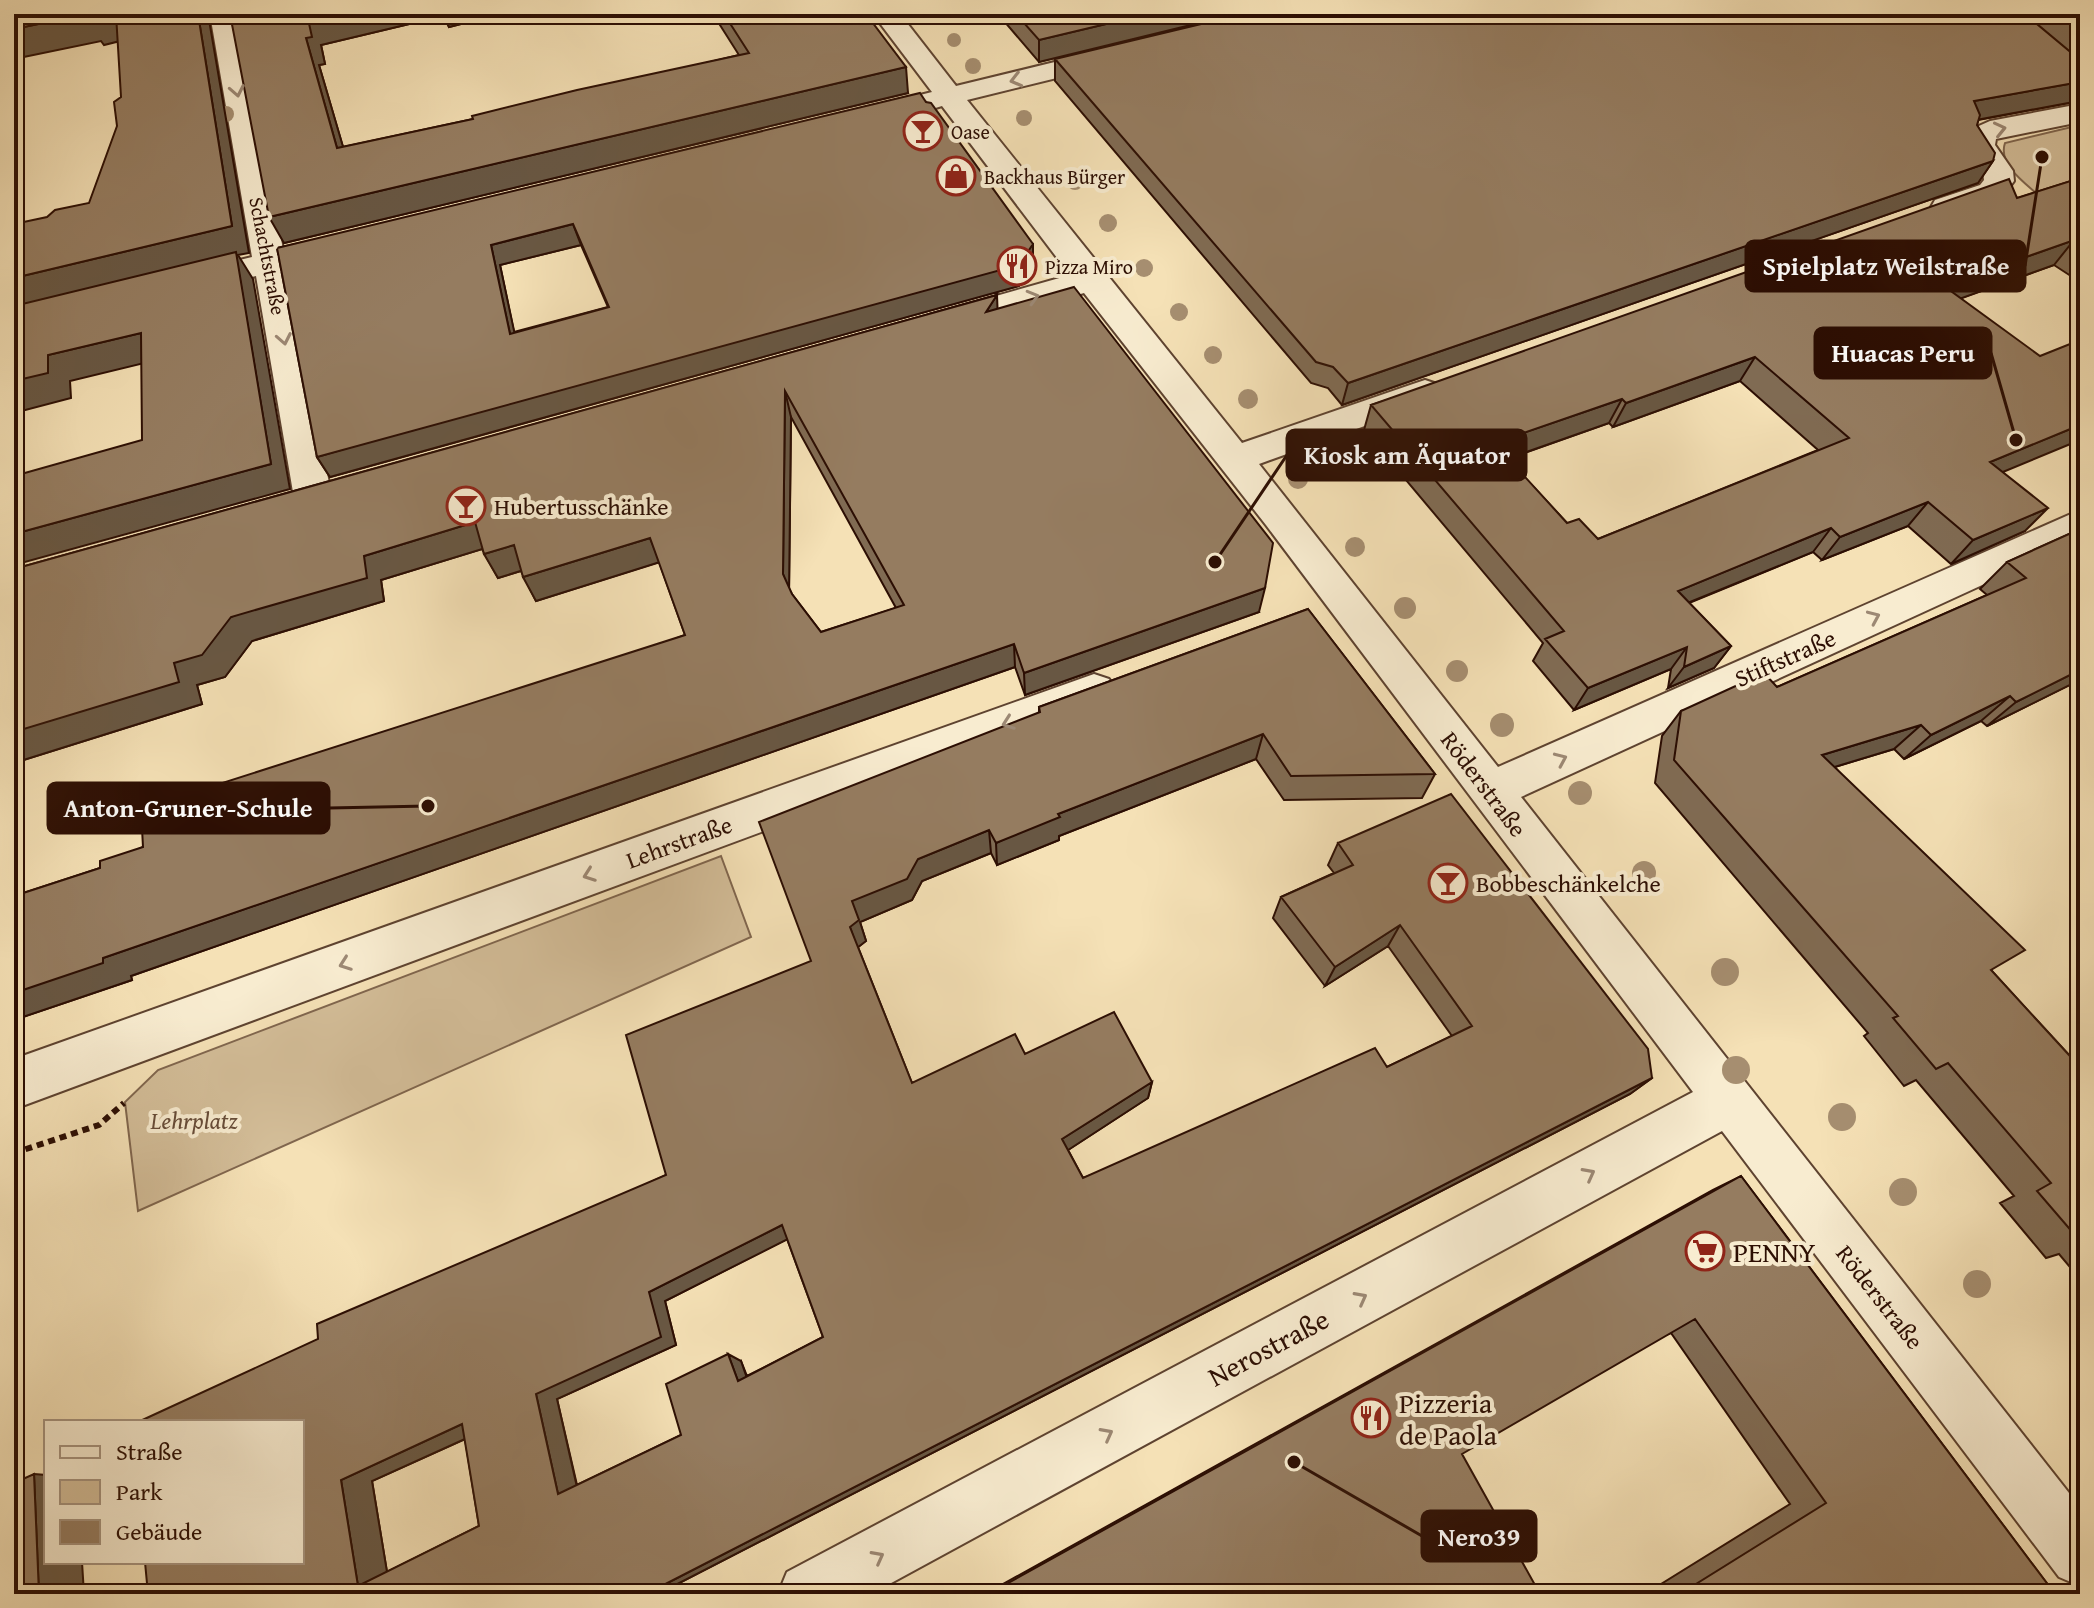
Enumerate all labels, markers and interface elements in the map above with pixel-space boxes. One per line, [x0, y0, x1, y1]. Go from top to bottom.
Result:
one-way arrow [1010, 70, 1024, 87]
one-way arrow [227, 84, 244, 97]
bar icon: Oase [902, 110, 944, 152]
place label: Oase [951, 117, 990, 146]
one-way arrow [1993, 121, 2007, 138]
shop icon: Backhaus Bürger [935, 155, 977, 197]
place label: Backhaus Bürger [984, 162, 1125, 191]
street label: Schachtstraße [242, 195, 294, 317]
callout: Spielplatz Weilstraße [1746, 241, 2025, 291]
restaurant icon: Pizza Miro [996, 245, 1038, 287]
text: Spielplatz Weilstraße [1762, 246, 2010, 285]
place label: Pizza Miro [1045, 252, 1133, 281]
one-way arrow [1025, 290, 1039, 306]
callout: Huacas Peru [1815, 328, 1991, 378]
one-way arrow [274, 332, 291, 346]
text: Huacas Peru [1831, 333, 1975, 372]
callout: Kiosk am Äquator [1287, 430, 1526, 480]
text: Kiosk am Äquator [1304, 435, 1510, 474]
bar icon: Hubertusschänke [445, 485, 487, 527]
place label: Hubertusschänke [494, 489, 669, 524]
one-way arrow [1866, 611, 1880, 627]
street label: Stiftstraße [1729, 620, 1841, 696]
one-way arrow [1002, 713, 1016, 729]
street label: Röderstraße [1433, 724, 1535, 844]
one-way arrow [1552, 753, 1567, 769]
callout: Anton-Gruner-Schule [48, 783, 329, 833]
text: Anton-Gruner-Schule [64, 788, 313, 827]
street label: Lehrstraße [621, 807, 737, 877]
bar icon: Bobbeschänkelche [1427, 862, 1469, 904]
one-way arrow [583, 865, 597, 882]
place label: Bobbeschänkelche [1476, 866, 1661, 901]
one-way arrow [339, 954, 353, 971]
park label: Lehrplatz [150, 1103, 238, 1138]
one-way arrow [1581, 1169, 1596, 1184]
supermarket icon: PENNY [1684, 1230, 1726, 1272]
place label: PENNY [1733, 1231, 1816, 1272]
street label: Röderstraße [1828, 1237, 1932, 1357]
one-way arrow [1352, 1292, 1367, 1307]
street label: Nerostraße [1200, 1298, 1336, 1396]
place label: Pizzeria de Paola [1399, 1382, 1498, 1455]
restaurant icon: Pizzeria de Paola [1350, 1397, 1392, 1439]
legend [44, 1420, 304, 1564]
one-way arrow [1098, 1428, 1113, 1443]
text: Straße [116, 1434, 183, 1469]
text: Park [116, 1474, 163, 1509]
callout: Nero39 [1422, 1511, 1536, 1561]
text: Gebäude [116, 1514, 202, 1549]
text: Nero39 [1438, 1517, 1520, 1556]
one-way arrow [870, 1552, 884, 1567]

